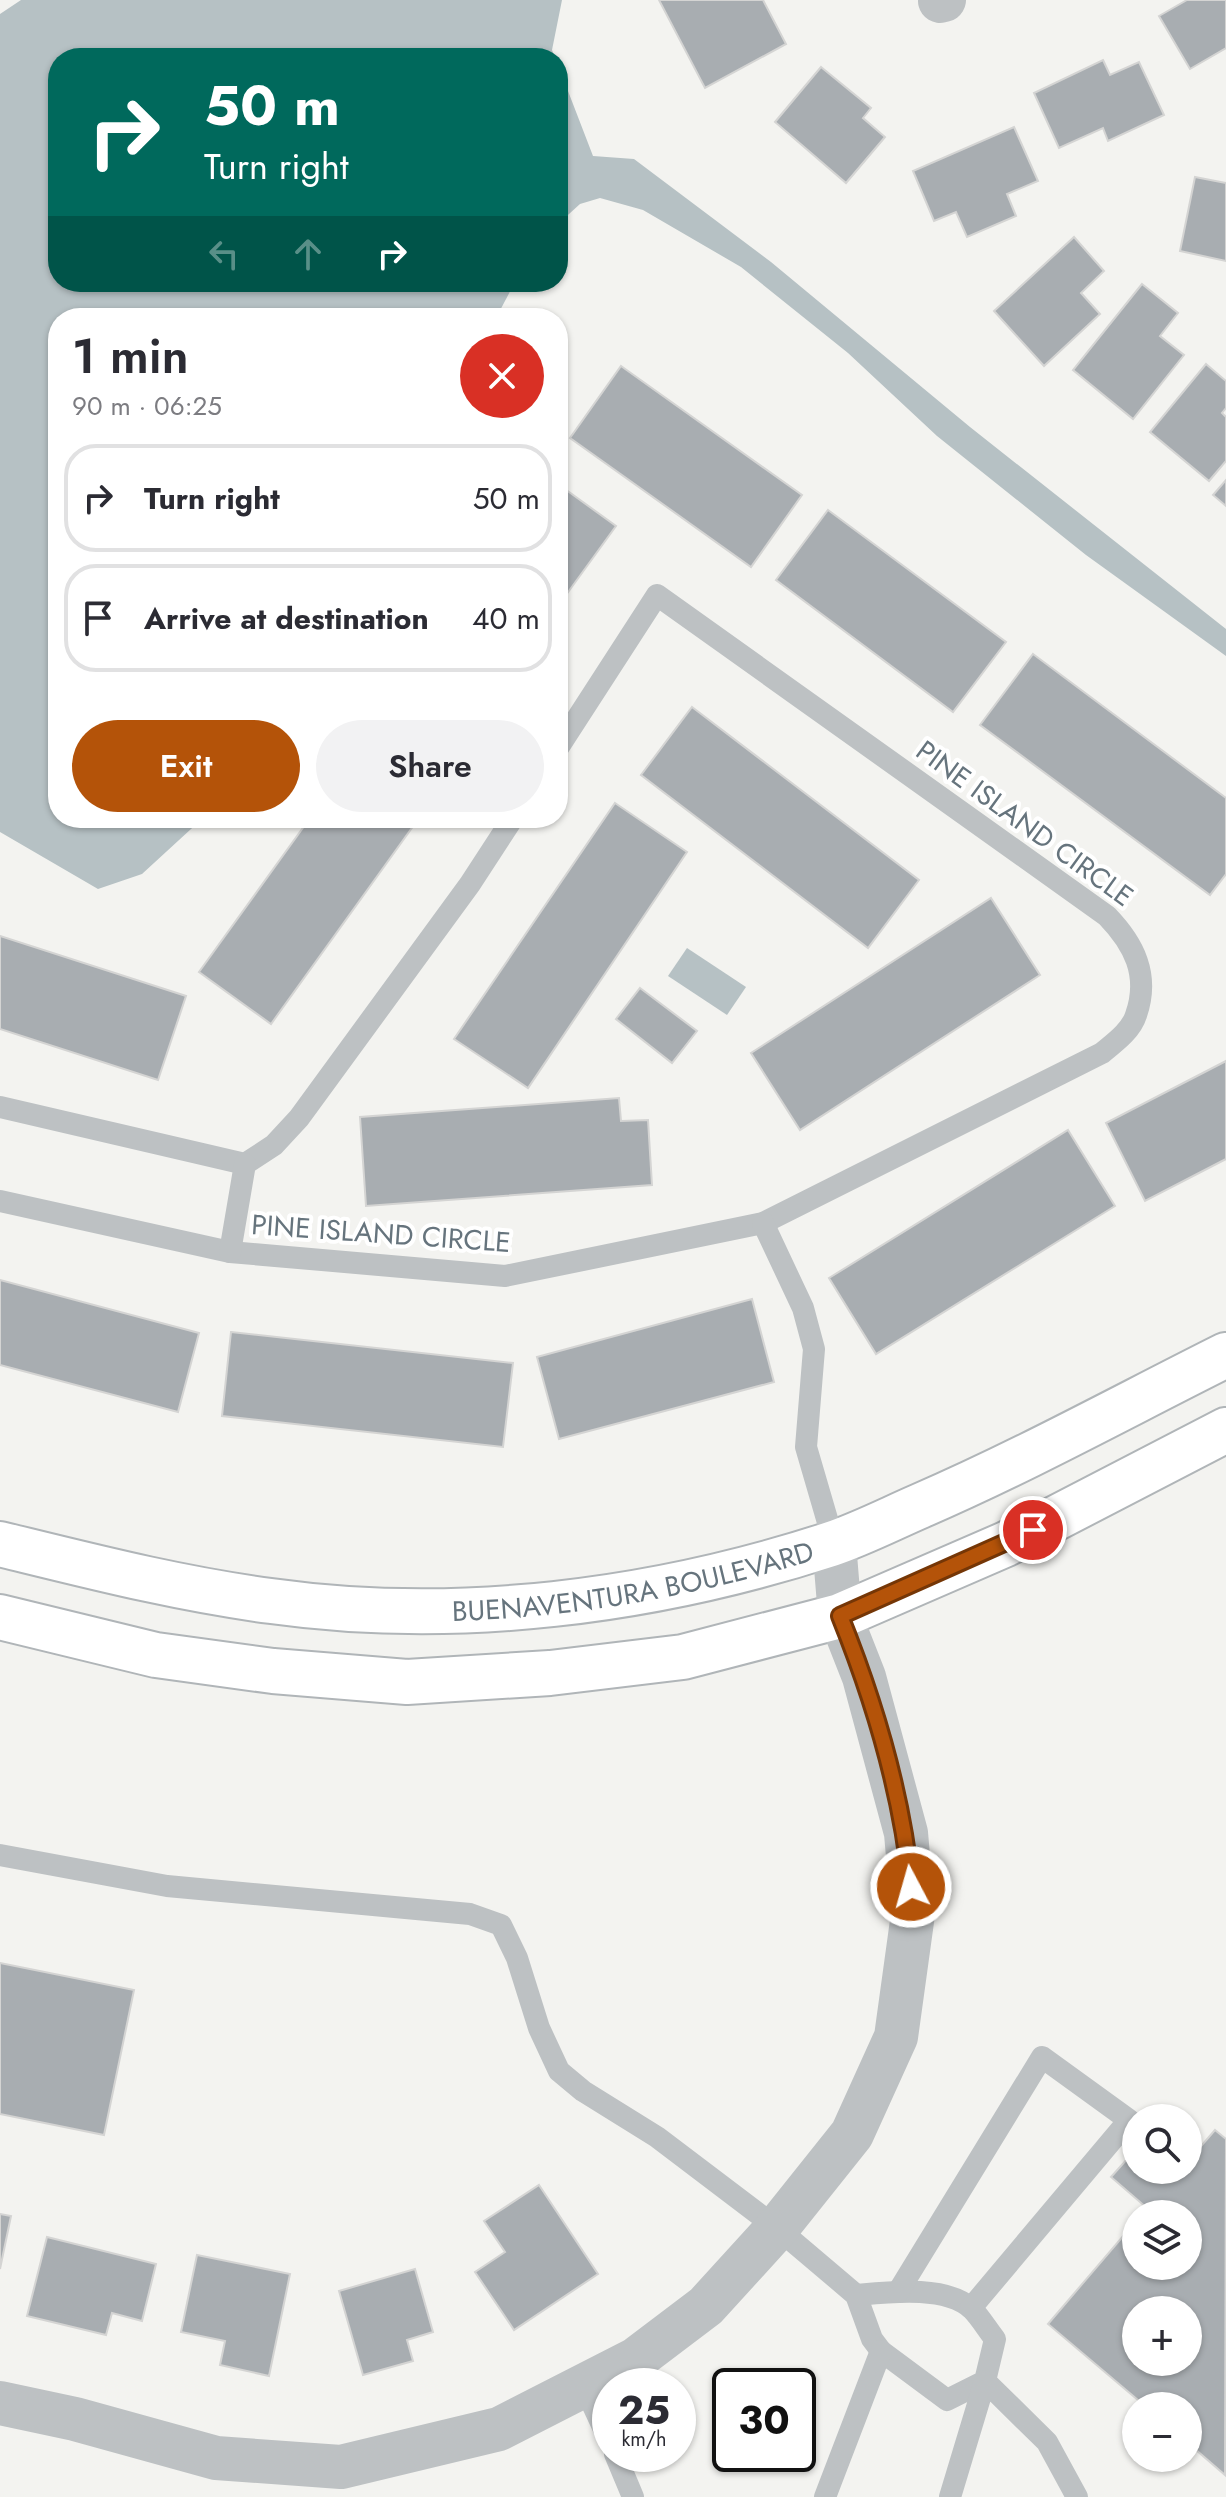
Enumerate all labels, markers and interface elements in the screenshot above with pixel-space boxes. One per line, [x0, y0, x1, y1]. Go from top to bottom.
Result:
text: 50 m [204, 65, 340, 146]
icon: right [72, 80, 176, 184]
text: Turn right [204, 140, 349, 192]
icon: left [202, 232, 246, 276]
icon: ahead [286, 232, 330, 276]
icon: right [370, 232, 414, 276]
text: 1 min [72, 322, 189, 391]
button: close [460, 334, 544, 418]
text: 90 m · 06:25 [72, 387, 222, 425]
icon: right [76, 476, 120, 520]
text: Turn right [144, 477, 280, 520]
text: 50 m [473, 477, 540, 520]
icon: arrive [76, 596, 120, 640]
text: Arrive at destination [144, 597, 429, 640]
text: 40 m [472, 597, 540, 640]
button: Exit [72, 720, 300, 812]
button: Share [316, 720, 544, 812]
street label: PINE ISLAND CIRCLE [908, 730, 1142, 916]
street label: PINE ISLAND CIRCLE [250, 1204, 512, 1263]
pin [999, 1496, 1067, 1564]
icon: arrive [1011, 1508, 1055, 1552]
street label: BUENAVENTURA BOULEVARD [451, 1531, 819, 1632]
position arrow [869, 1845, 953, 1929]
map controls [1122, 2104, 1202, 2472]
button: search [1122, 2104, 1202, 2184]
button: layers [1122, 2200, 1202, 2280]
button: + [1122, 2296, 1202, 2376]
speed limit sign: 30 [712, 2368, 816, 2472]
text: 25 [618, 2381, 670, 2439]
button: − [1122, 2392, 1202, 2472]
text: km/h [621, 2425, 667, 2454]

